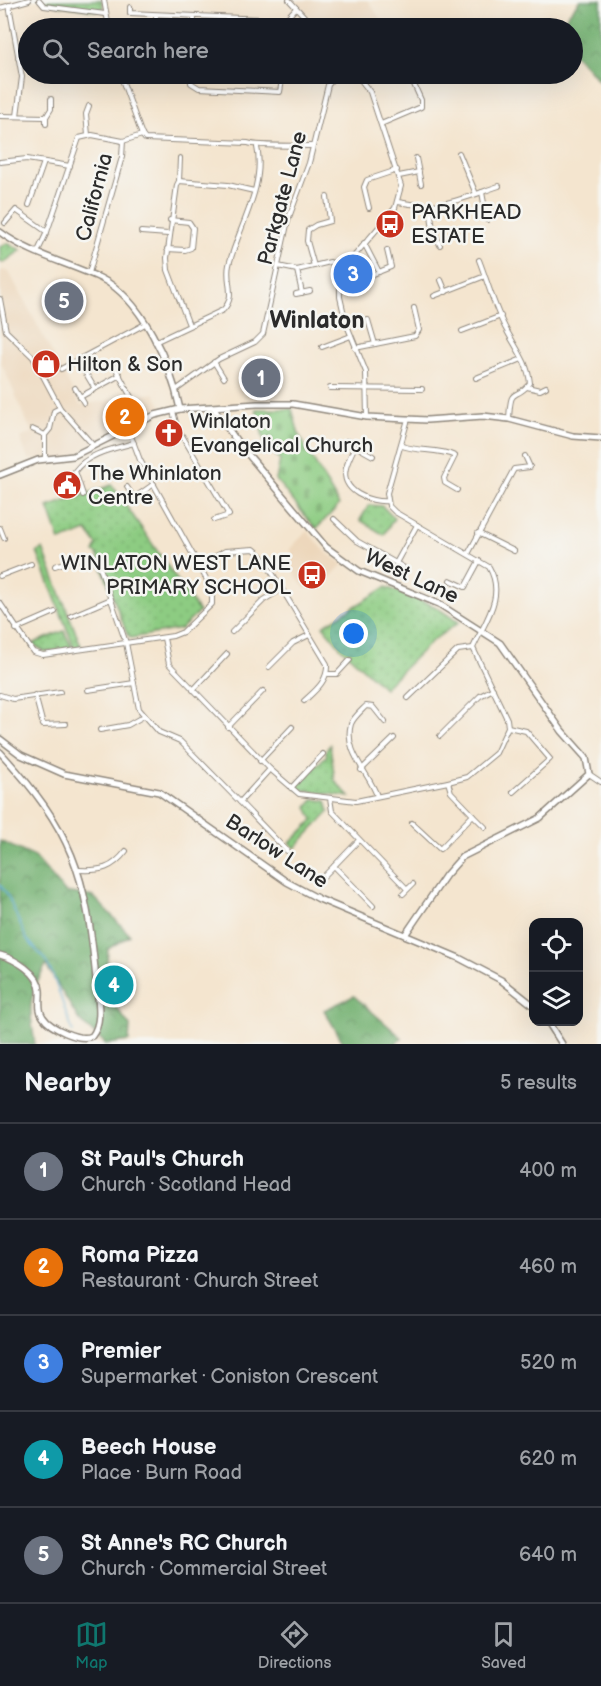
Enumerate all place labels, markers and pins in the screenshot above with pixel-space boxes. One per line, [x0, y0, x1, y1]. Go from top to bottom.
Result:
place label: PARKHEAD ESTATE [411, 200, 521, 249]
bus stop icon: PARKHEAD ESTATE [374, 208, 406, 240]
pin: 3 [334, 252, 372, 296]
pin: 5 [44, 278, 84, 324]
shop icon: Hilton & Son [30, 348, 62, 380]
place label: Hilton & Son [67, 352, 183, 377]
pin: 1 [242, 356, 280, 400]
pin: 2 [106, 394, 144, 440]
place label: Winlaton Evangelical Church [190, 409, 373, 458]
church icon: Winlaton Evangelical Church [153, 417, 185, 449]
place label: The Whinlaton Centre [88, 461, 222, 510]
public building icon: The Whinlaton Centre [51, 469, 83, 501]
place label: WINLATON WEST LANE PRIMARY SCHOOL [61, 551, 291, 600]
bus stop icon: WINLATON WEST LANE PRIMARY SCHOOL [296, 559, 328, 591]
pin: 4 [94, 962, 134, 1008]

